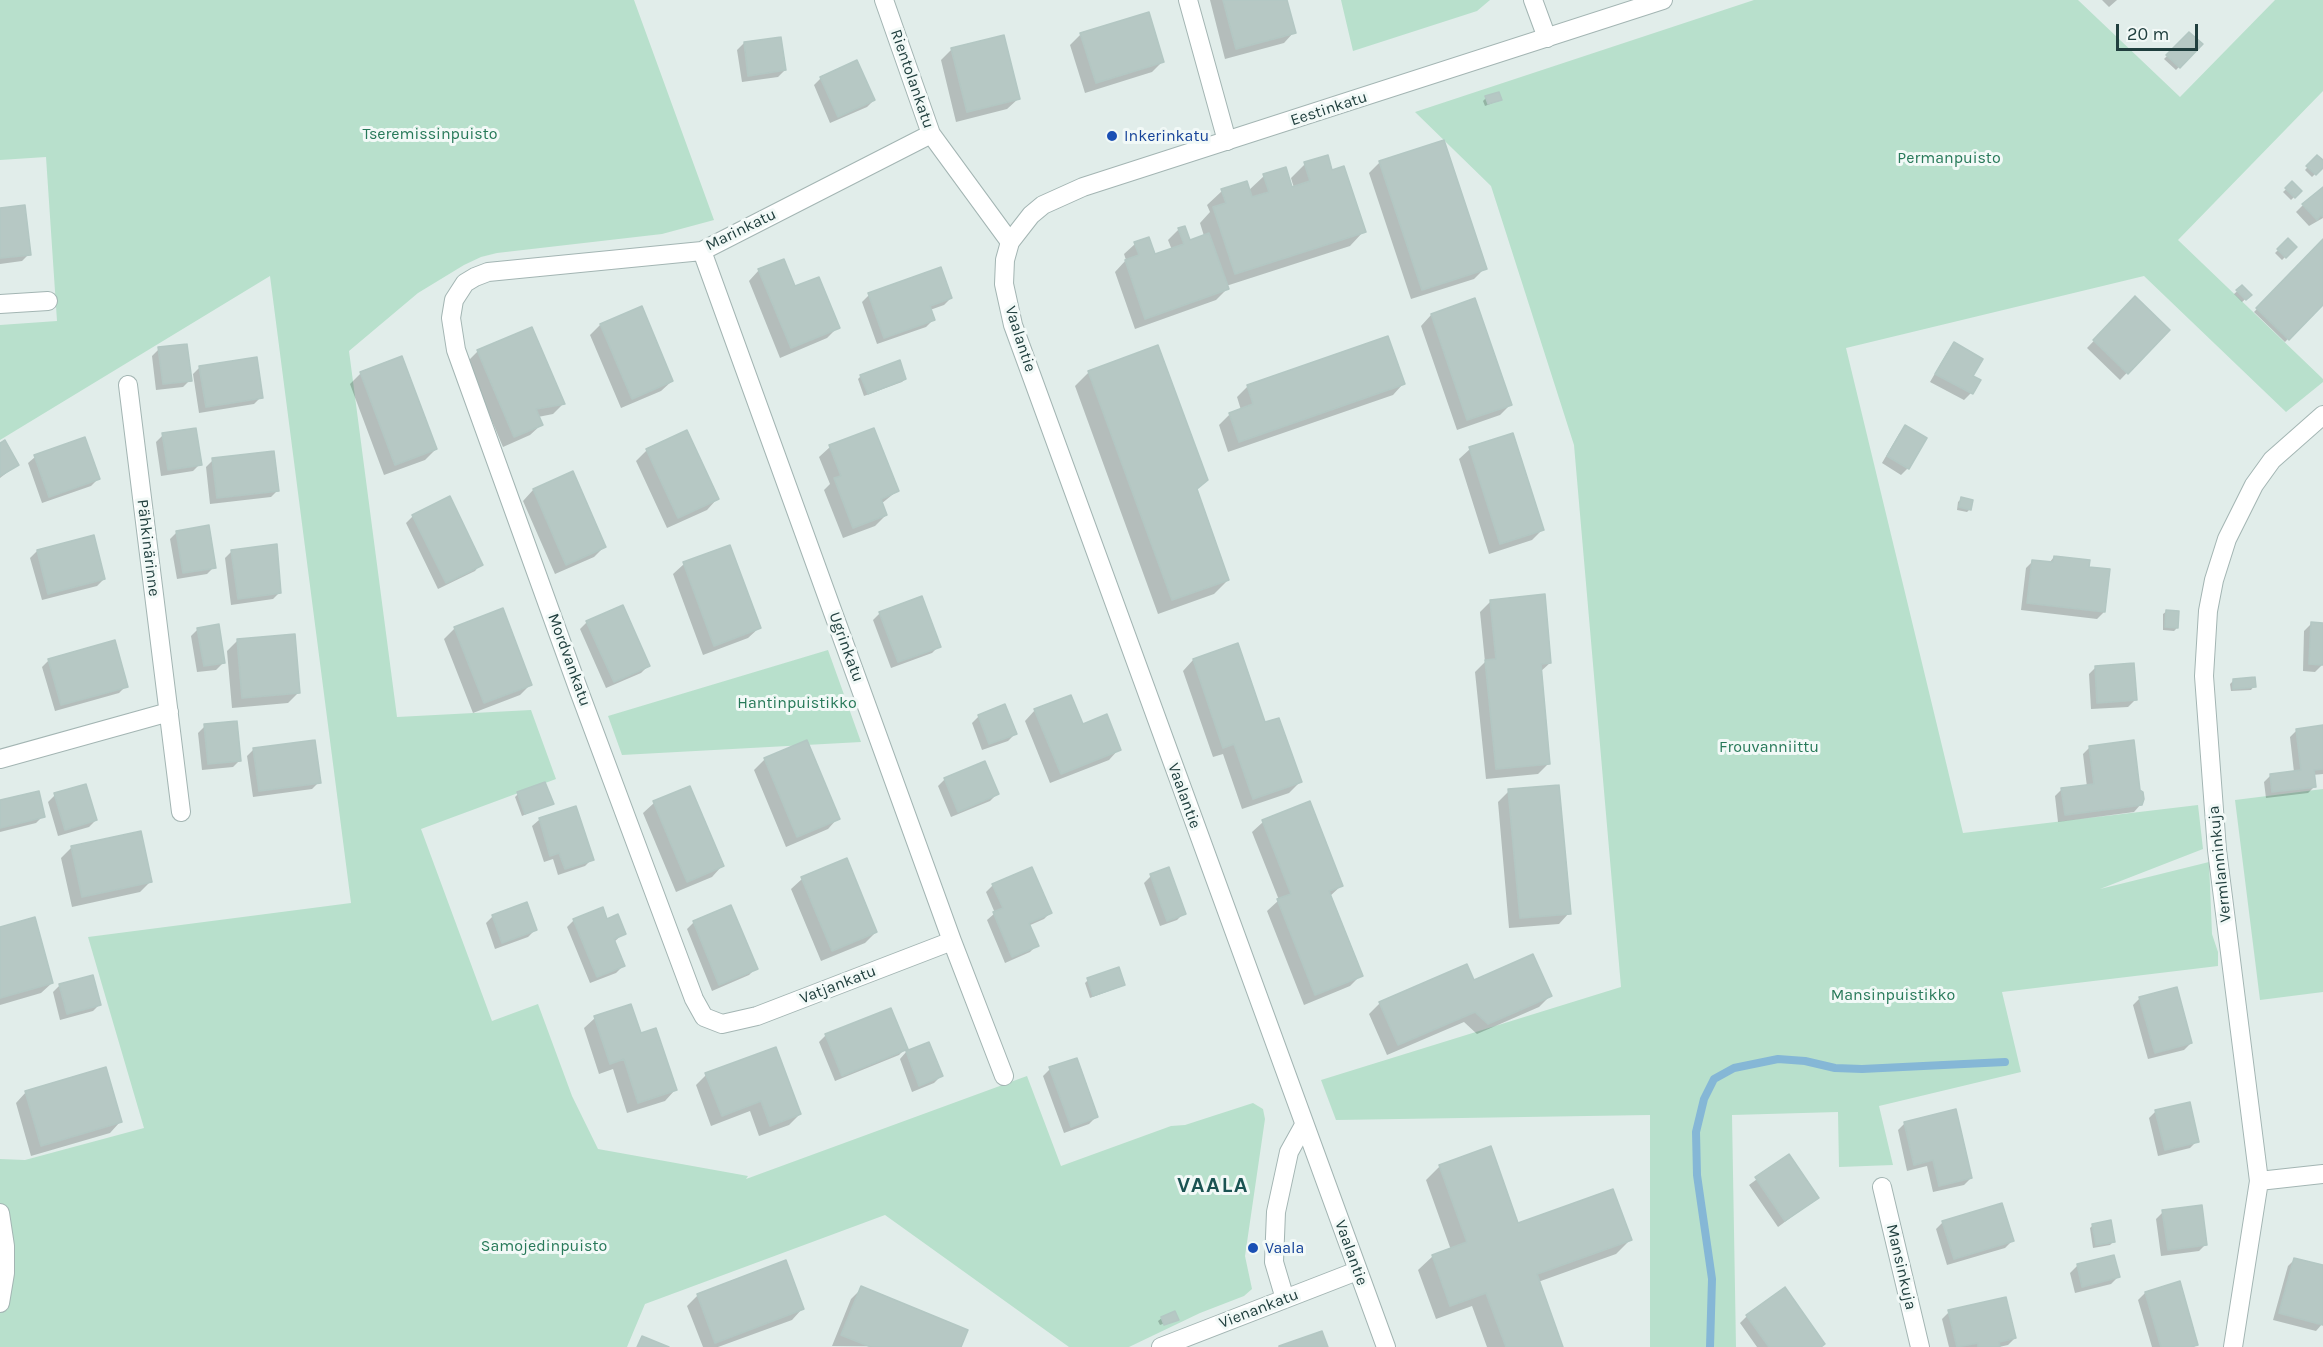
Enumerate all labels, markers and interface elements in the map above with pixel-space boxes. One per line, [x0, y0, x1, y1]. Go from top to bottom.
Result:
scale bar [2119, 12, 2202, 50]
text: 20 m [2127, 23, 2169, 45]
street label: Rientolankatu [886, 27, 938, 131]
street label: Eestinkatu [1288, 88, 1370, 130]
park label: Tseremissinpuisto [362, 124, 498, 144]
place label: Inkerinkatu [1124, 126, 1209, 146]
marker: Inkerinkatu [1105, 129, 1119, 143]
park label: Permanpuisto [1897, 148, 2001, 168]
street label: Marinkatu [703, 205, 779, 255]
street label: Vaalantie [1000, 304, 1040, 374]
street label: Pähkinärinne [133, 498, 163, 598]
street label: Ugrinkatu [824, 609, 868, 685]
street label: Mordvankatu [543, 611, 595, 709]
park label: Hantinpuistikko [737, 693, 857, 713]
park label: Frouvanniittu [1719, 737, 1819, 757]
street label: Vaalantie [1163, 761, 1205, 831]
street label: Vermlanninkuja [2204, 805, 2236, 923]
street label: Vatjankatu [797, 962, 879, 1008]
park label: Mansinpuistikko [1831, 985, 1955, 1005]
district label: VAALA [1177, 1173, 1249, 1199]
street label: Vaalantie [1330, 1218, 1372, 1288]
street label: Mansinkuja [1882, 1222, 1920, 1312]
park label: Samojedinpuisto [481, 1236, 607, 1256]
place label: Vaala [1265, 1238, 1304, 1258]
marker: Vaala [1246, 1241, 1260, 1255]
street label: Vienankatu [1217, 1285, 1301, 1333]

